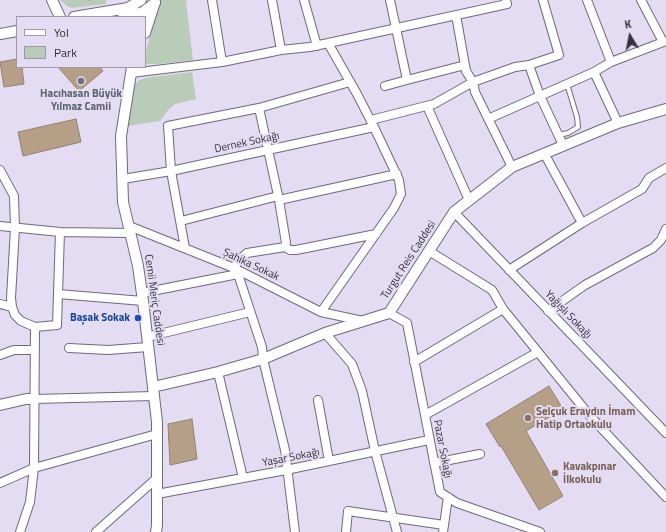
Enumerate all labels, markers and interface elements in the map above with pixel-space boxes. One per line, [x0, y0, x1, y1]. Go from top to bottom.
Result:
legend [16, 16, 146, 68]
north arrow [610, 16, 650, 56]
text: K [623, 16, 633, 33]
text: Yol [54, 23, 69, 42]
text: Park [54, 43, 77, 62]
marker: Hacıhasan Büyük Yılmaz Camii [76, 76, 86, 86]
place label: Hacıhasan Büyük Yılmaz Camii [40, 87, 122, 113]
street label: Dernek Sokağı [213, 130, 281, 156]
street label: Turgut Reis Caddesi [379, 218, 439, 302]
street label: Şahika Sokak [221, 246, 281, 284]
street label: Cemii Meriç Caddesi [141, 253, 167, 347]
street label: Yağışlı Sokağı [542, 288, 594, 342]
place label: Başak Sokak [70, 311, 130, 325]
marker: Başak Sokak [133, 313, 143, 323]
place label: Selçuk Eraydın İmam Hatip Ortaokulu [536, 405, 635, 431]
marker: Selçuk Eraydın İmam Hatip Ortaokulu [523, 413, 533, 423]
street label: Pazar Sokağı [430, 419, 454, 479]
street label: Yaşar Sokağı [261, 446, 321, 470]
place label: Kavakpınar İlkokulu [563, 460, 616, 486]
marker: Kavakpınar İlkokulu [550, 468, 560, 478]

